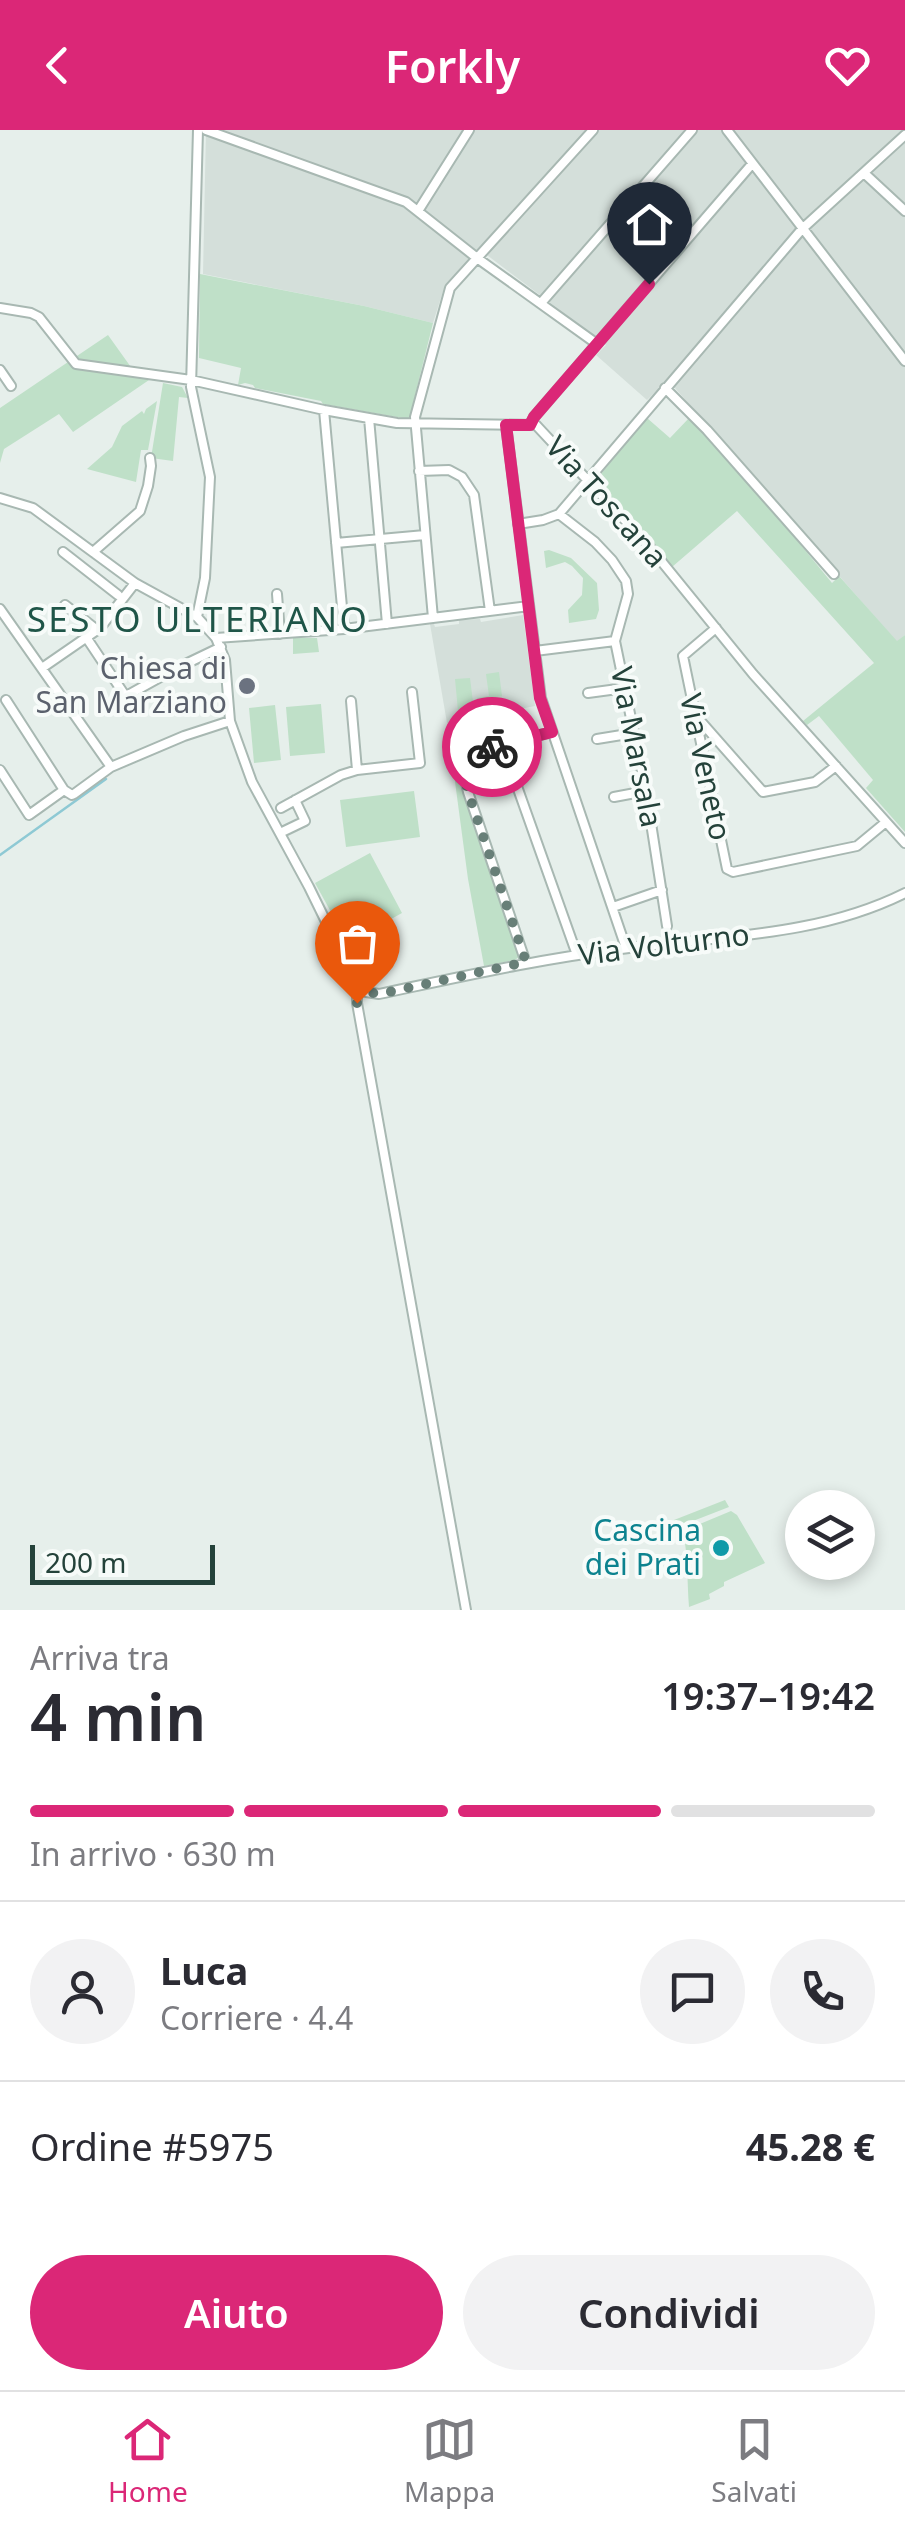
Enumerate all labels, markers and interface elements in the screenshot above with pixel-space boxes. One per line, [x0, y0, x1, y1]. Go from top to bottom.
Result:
text: Forkly [385, 35, 520, 96]
icon: back [30, 38, 85, 93]
icon: heart [820, 38, 875, 93]
pin [607, 182, 692, 285]
icon: home [622, 197, 677, 252]
street label: Via Toscana [537, 426, 677, 576]
district label: SESTO ULTERIANO [27, 595, 369, 642]
place label: Chiesa di San Marziano [36, 647, 227, 722]
street label: Via Marsala [602, 663, 673, 830]
marker: Chiesa di San Marziano [236, 675, 258, 697]
street label: Via Veneto [671, 689, 742, 844]
courier [442, 697, 542, 797]
icon: bike [465, 720, 520, 775]
pin [315, 901, 400, 1004]
street label: Via Volturno [576, 913, 752, 974]
icon: bag [330, 916, 385, 971]
map controls [785, 1490, 875, 1580]
button: layers [785, 1490, 875, 1580]
place label: Cascina dei Prati [585, 1509, 701, 1584]
marker: Cascina dei Prati [710, 1537, 732, 1559]
scale bar [30, 1540, 215, 1584]
text: 200 m [45, 1543, 127, 1581]
text: Arriva tra [30, 1636, 170, 1679]
text: 19:37–19:42 [661, 1669, 875, 1721]
text: 4 min [30, 1672, 206, 1760]
text: In arrivo · 630 m [30, 1832, 276, 1875]
button: person [30, 1939, 135, 2044]
button: chat [640, 1939, 745, 2044]
button: phone [770, 1939, 875, 2044]
text: Luca [160, 1944, 248, 1996]
text: Corriere · 4.4 [160, 1996, 353, 2039]
text: Ordine #5975 [30, 2120, 274, 2172]
text: 45.28 € [746, 2120, 875, 2172]
button: Aiuto [30, 2255, 443, 2370]
button: Condividi [463, 2255, 875, 2370]
tab: Home [108, 2412, 188, 2510]
tab: Mappa [404, 2412, 495, 2510]
tab: Salvati [711, 2412, 797, 2510]

